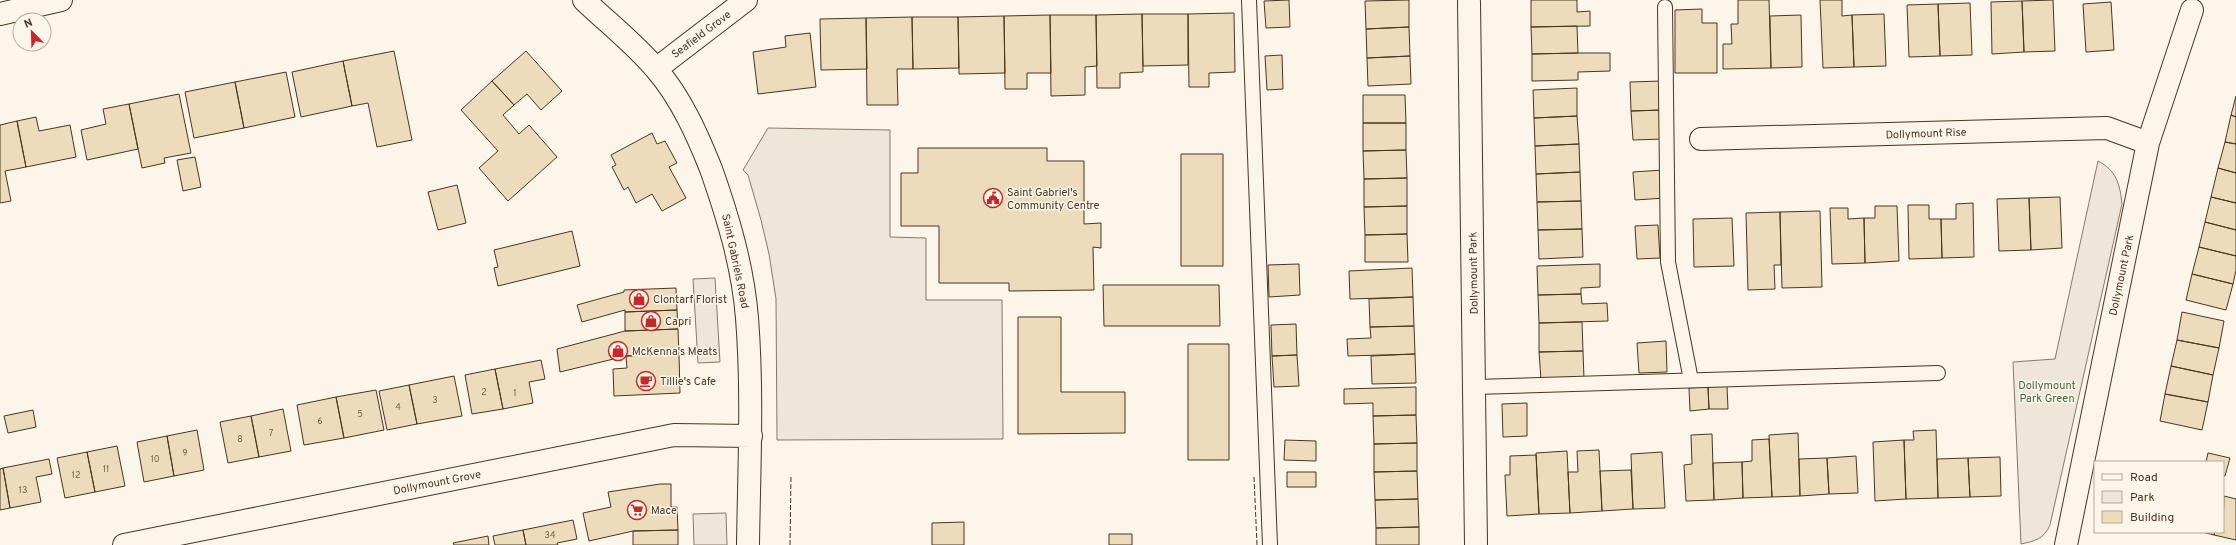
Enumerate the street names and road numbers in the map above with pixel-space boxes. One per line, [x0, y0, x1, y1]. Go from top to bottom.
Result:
street label: Seafield Grove [669, 8, 734, 62]
street label: Dollymount Rise [1885, 126, 1967, 142]
street label: Saint Gabriels Road [718, 213, 752, 310]
street label: Dollymount Park [1466, 231, 1482, 314]
street label: Dollymount Park [2107, 233, 2137, 317]
street label: Dollymount Grove [392, 468, 482, 498]

